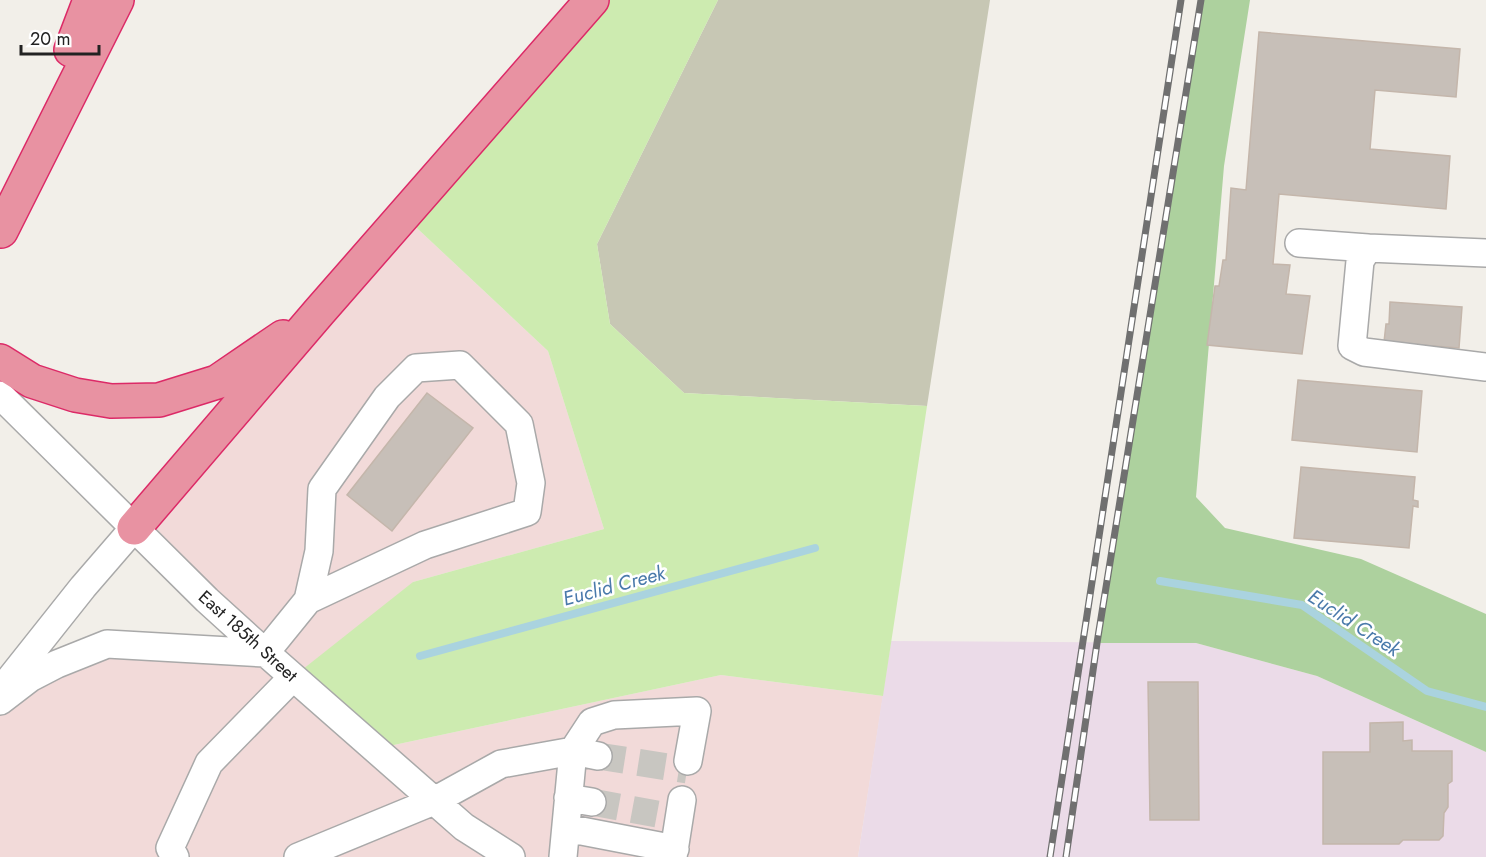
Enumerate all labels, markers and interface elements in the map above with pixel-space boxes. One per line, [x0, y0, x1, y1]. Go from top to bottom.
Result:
scale bar [21, 18, 99, 56]
text: 20 m [30, 26, 70, 52]
water label: Euclid Creek [560, 558, 670, 614]
water label: Euclid Creek [1302, 582, 1407, 665]
street label: East 185th Street [193, 584, 304, 688]

